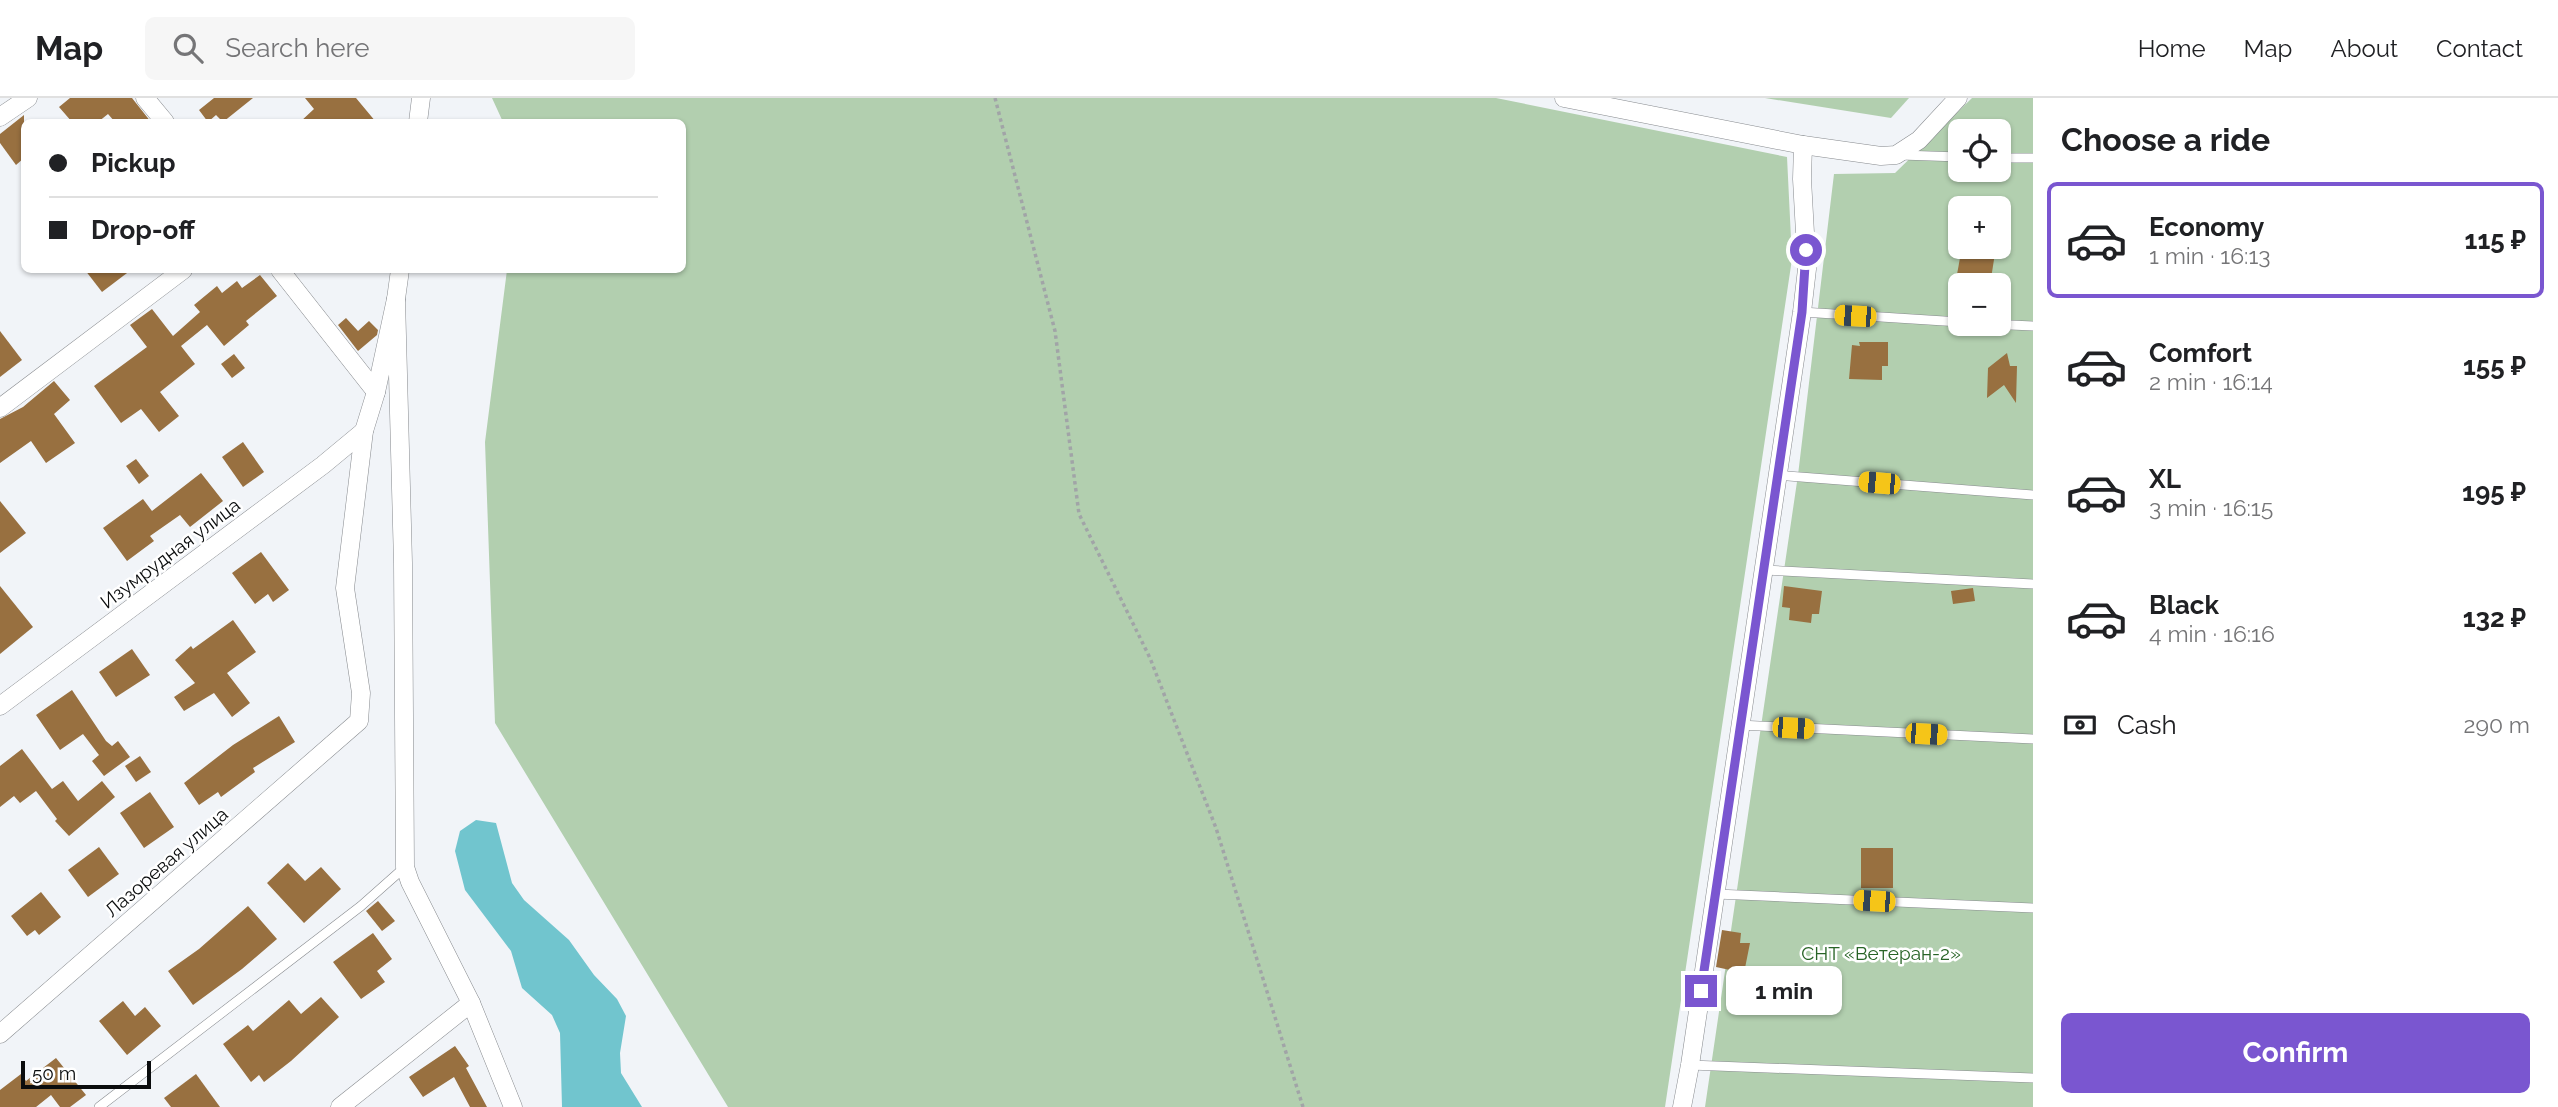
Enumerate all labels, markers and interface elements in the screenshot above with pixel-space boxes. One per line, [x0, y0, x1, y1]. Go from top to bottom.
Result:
search box [145, 17, 635, 80]
text: Map [35, 29, 103, 68]
icon: search [169, 29, 207, 67]
text: Search here [225, 33, 370, 63]
text: Home [2138, 34, 2206, 63]
text: Map [2244, 34, 2292, 63]
text: About [2330, 34, 2398, 63]
text: Contact [2436, 34, 2523, 63]
map controls [1948, 119, 2011, 336]
button: locate [1948, 119, 2011, 182]
text: Choose a ride [2061, 121, 2270, 158]
text: Pickup [91, 148, 176, 178]
button: + [1948, 196, 2011, 259]
icon: car [2065, 209, 2128, 272]
text: Economy [2149, 212, 2264, 242]
text: Drop-off [91, 215, 195, 245]
text: 115 ₽ [2465, 225, 2526, 255]
route start [1790, 234, 1822, 266]
text: 1 min · 16:13 [2149, 242, 2271, 269]
button: − [1948, 273, 2011, 336]
car [1834, 304, 1877, 328]
icon: car [2065, 335, 2128, 398]
text: Comfort [2149, 338, 2252, 368]
text: 155 ₽ [2463, 351, 2526, 381]
text: 2 min · 16:14 [2149, 368, 2273, 395]
icon: car [2065, 461, 2128, 524]
text: XL [2149, 464, 2181, 494]
car [1858, 471, 1901, 495]
text: 195 ₽ [2462, 477, 2526, 507]
street label: Изумрудная улица [96, 493, 244, 613]
text: 3 min · 16:15 [2149, 494, 2273, 521]
icon: car [2065, 587, 2128, 650]
text: Black [2149, 590, 2219, 620]
text: 132 ₽ [2463, 603, 2526, 633]
text: 4 min · 16:16 [2149, 620, 2275, 647]
icon: cash [2061, 706, 2099, 744]
text: Cash [2117, 710, 2177, 740]
text: 290 m [2463, 711, 2530, 738]
car [1772, 716, 1815, 740]
car [1905, 722, 1948, 746]
street label: Лазоревая улица [100, 803, 232, 921]
car [1853, 889, 1896, 913]
park label: СНТ «Ветеран-2» [1801, 942, 1961, 964]
callout: 1 min [1726, 966, 1841, 1015]
route end [1685, 975, 1717, 1007]
text: 1 min [1755, 977, 1813, 1004]
button: Confirm [2061, 1013, 2530, 1093]
scale bar [21, 1058, 150, 1090]
text: 50 m [32, 1062, 76, 1084]

